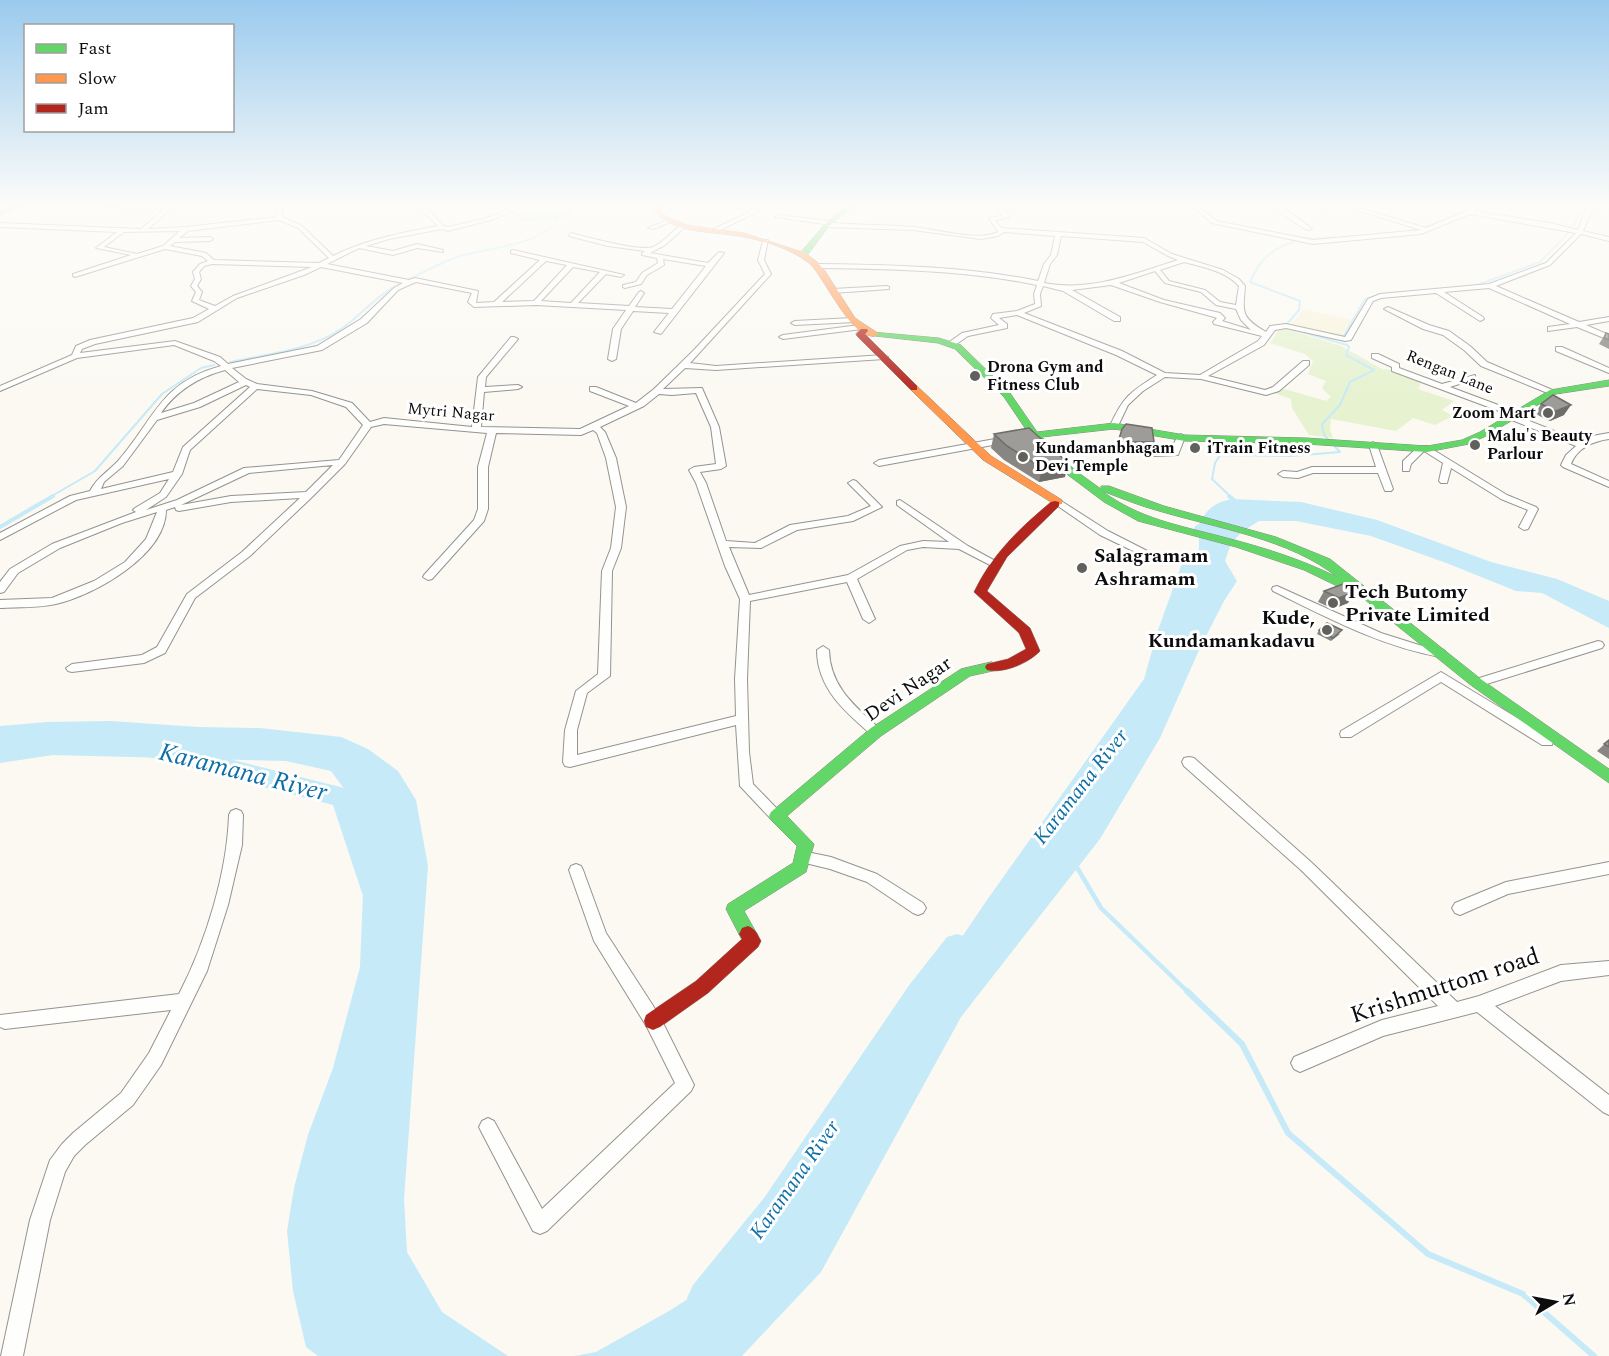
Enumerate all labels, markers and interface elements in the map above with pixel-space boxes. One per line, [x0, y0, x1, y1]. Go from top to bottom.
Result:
legend [24, 24, 234, 132]
text: Fast [78, 35, 111, 62]
text: Slow [78, 65, 117, 92]
text: Jam [78, 95, 109, 122]
street label: Rengan Lane [1403, 344, 1497, 400]
place label: Drona Gym and Fitness Club [987, 355, 1104, 397]
marker: Drona Gym and Fitness Club [968, 369, 982, 383]
street label: Mytri Nagar [406, 396, 496, 428]
place label: Zoom Mart [1452, 401, 1536, 425]
marker: Zoom Mart [1541, 406, 1555, 420]
place label: Malu's Beauty Parlour [1487, 424, 1593, 466]
place label: Kundamanbhagam Devi Temple [1035, 436, 1175, 478]
place label: iTrain Fitness [1207, 436, 1311, 460]
marker: Malu's Beauty Parlour [1468, 438, 1482, 452]
marker: iTrain Fitness [1188, 441, 1202, 455]
marker: Kundamanbhagam Devi Temple [1016, 450, 1030, 464]
place label: Salagramam Ashramam [1094, 541, 1209, 594]
marker: Salagramam Ashramam [1075, 561, 1089, 575]
place label: Tech Butomy Private Limited [1345, 577, 1490, 630]
marker: Tech Butomy Private Limited [1326, 596, 1340, 610]
place label: Kude, Kundamankadavu [1148, 603, 1315, 656]
marker: Kude, Kundamankadavu [1320, 623, 1334, 637]
street label: Devi Nagar [858, 649, 958, 729]
water label: Karamana River [1026, 722, 1137, 852]
water label: Karamana River [155, 732, 332, 813]
street label: Krishmuttom road [1346, 938, 1544, 1034]
water label: Karamana River [742, 1113, 848, 1246]
north arrow [1525, 1272, 1585, 1332]
text: N [1556, 1291, 1582, 1308]

